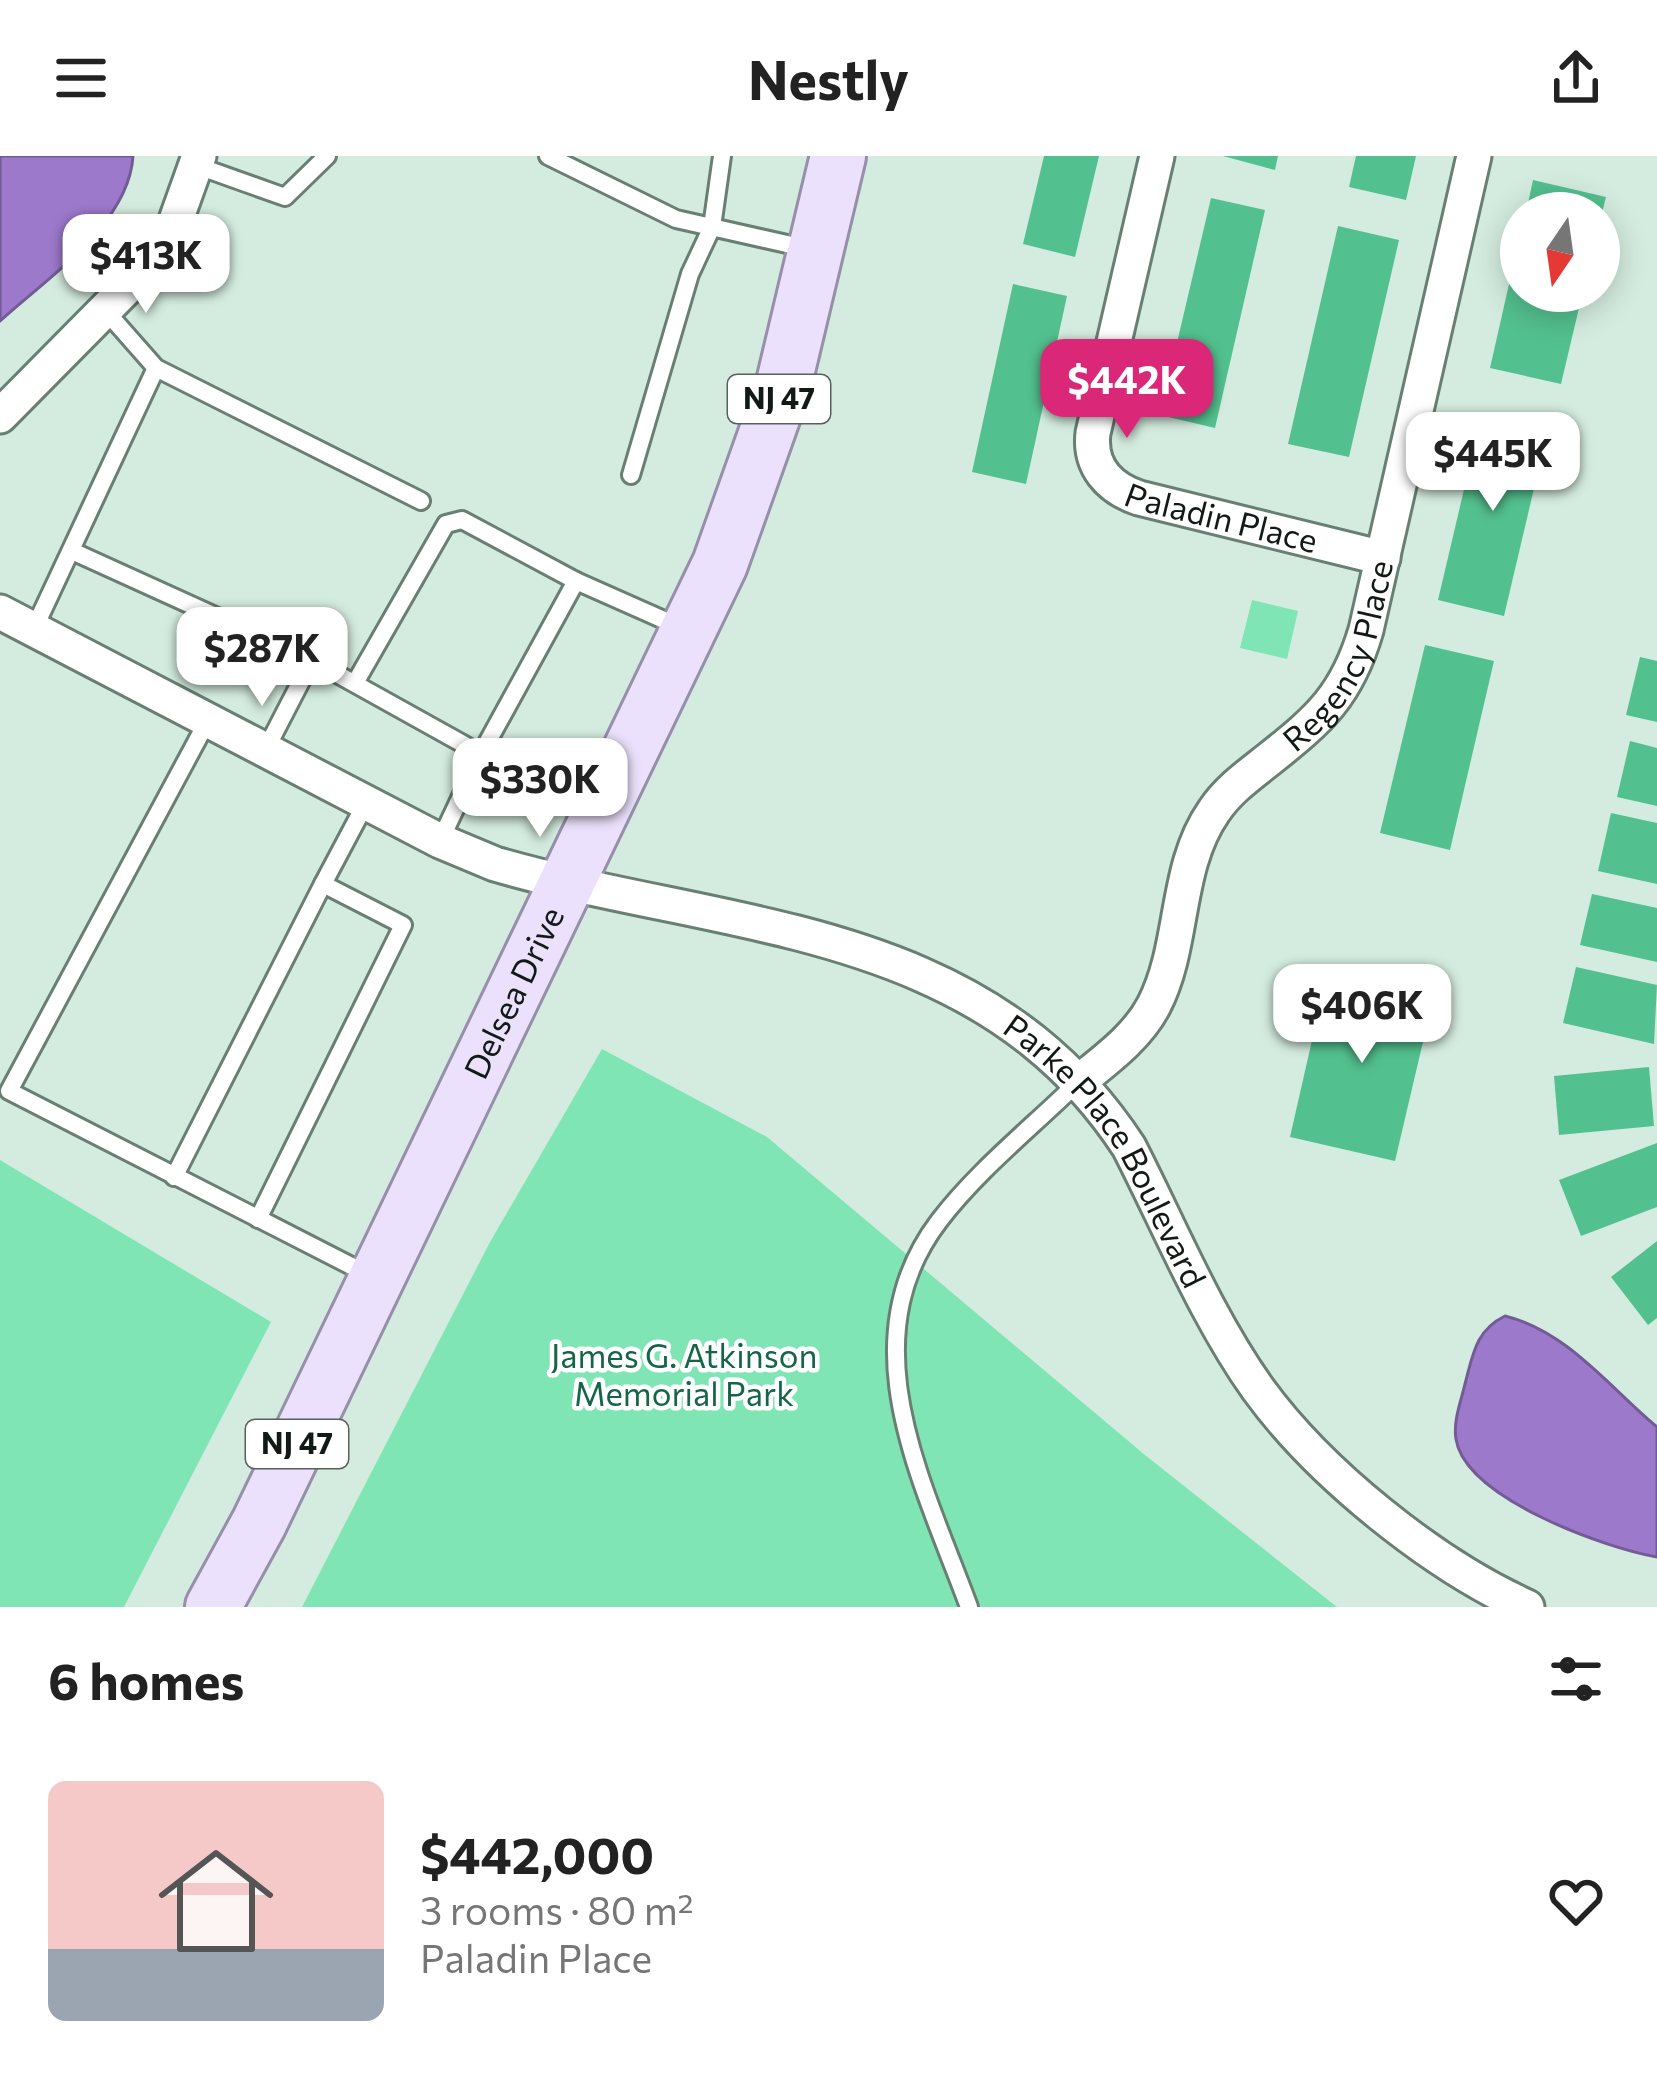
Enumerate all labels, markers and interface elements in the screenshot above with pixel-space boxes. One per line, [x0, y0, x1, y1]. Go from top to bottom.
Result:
icon: menu [48, 45, 114, 111]
text: Nestly [748, 45, 909, 111]
icon: share [1543, 45, 1609, 111]
north arrow [1500, 192, 1620, 312]
map controls [1500, 192, 1620, 312]
pin: $413K [62, 214, 230, 316]
text: $413K [90, 229, 202, 277]
pin: $442K [1043, 339, 1211, 441]
text: $442K [1067, 354, 1187, 402]
road number: NJ 47 [728, 375, 830, 423]
pin: $445K [1409, 412, 1577, 514]
text: $445K [1433, 427, 1553, 475]
street label: Paladin Place [1120, 473, 1322, 560]
street label: Regency Place [1274, 556, 1400, 759]
pin: $287K [178, 607, 346, 709]
text: $287K [204, 622, 320, 670]
pin: $330K [456, 738, 624, 840]
text: $330K [480, 753, 600, 801]
street label: Delsea Drive [454, 900, 571, 1085]
pin: $406K [1278, 964, 1446, 1066]
text: $406K [1300, 979, 1424, 1027]
street label: Parke Place Boulevard [997, 1004, 1216, 1294]
park label: James G. Atkinson Memorial Park [551, 1334, 817, 1413]
road number: NJ 47 [246, 1420, 348, 1468]
icon: filters [1543, 1646, 1609, 1712]
text: 6 homes [48, 1648, 244, 1711]
text: $442,000 [420, 1822, 654, 1885]
icon: home [144, 1829, 288, 1973]
icon: heart [1543, 1868, 1609, 1934]
text: 3 rooms · 80 m² [420, 1885, 693, 1933]
text: Paladin Place [420, 1933, 652, 1981]

